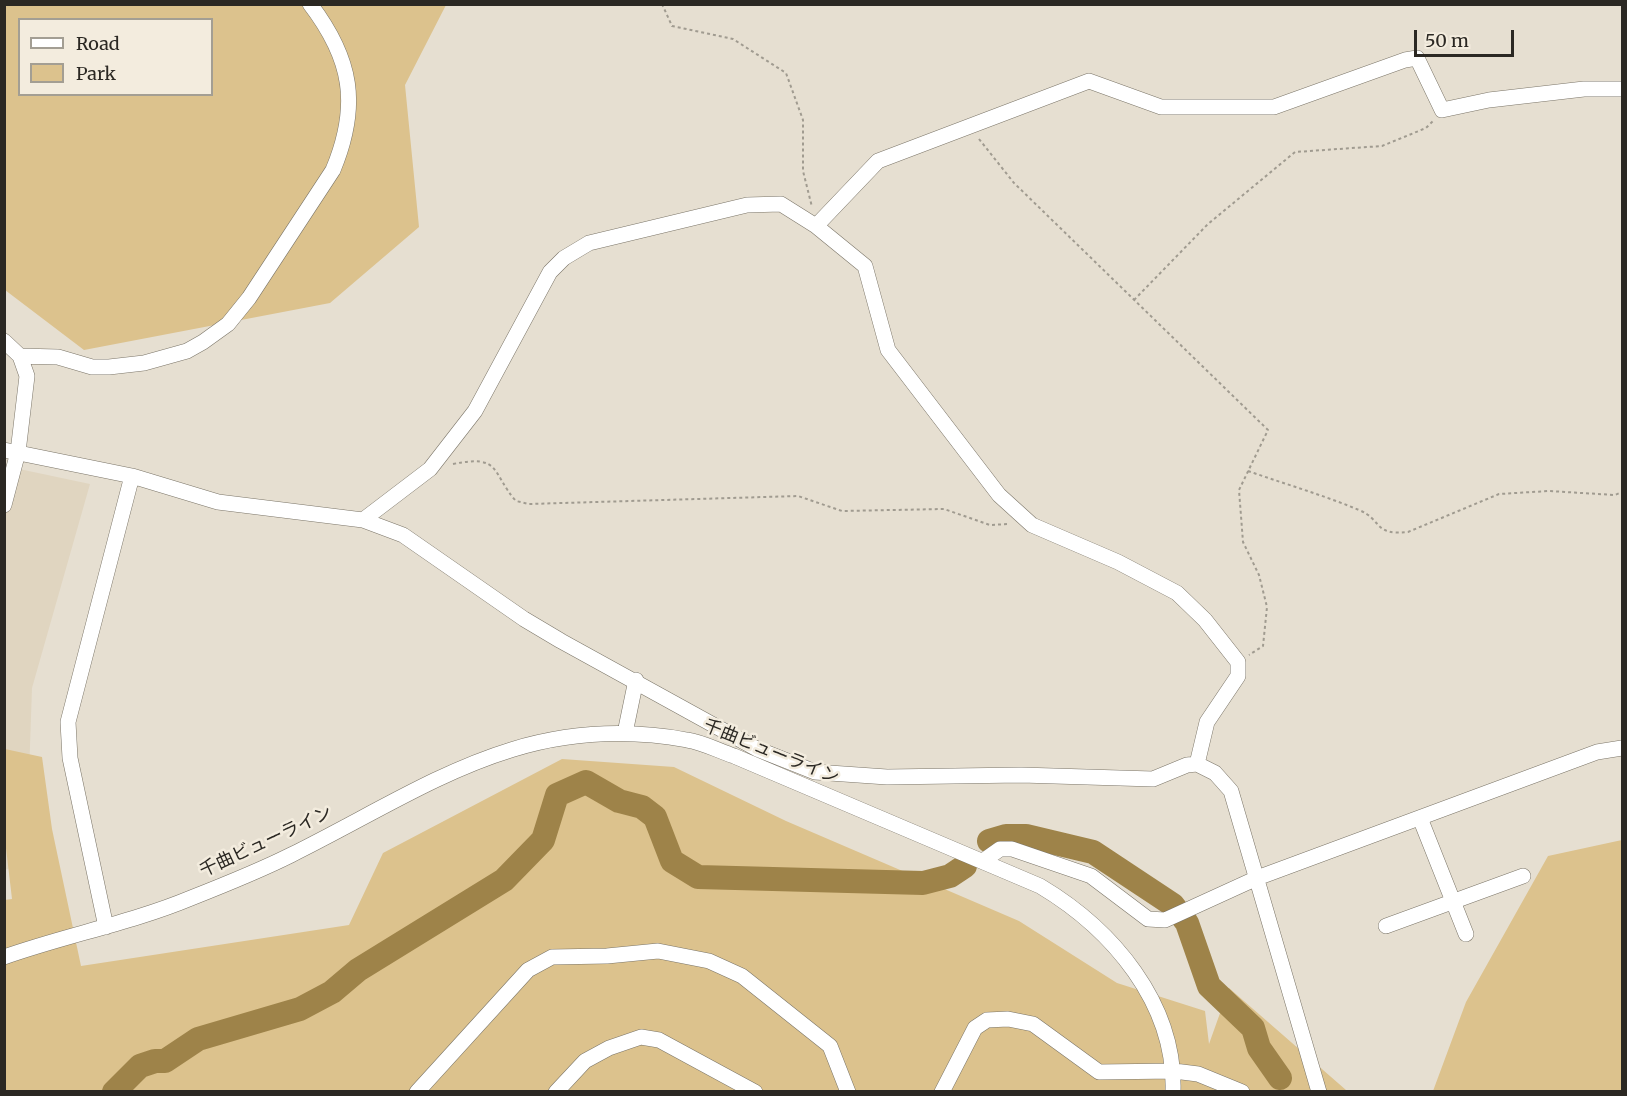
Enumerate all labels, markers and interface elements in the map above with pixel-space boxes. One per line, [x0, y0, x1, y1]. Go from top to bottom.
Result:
legend [18, 18, 213, 96]
scale bar [1417, 18, 1518, 56]
text: 50 m [1425, 29, 1469, 52]
text: Road [76, 32, 120, 55]
text: Park [76, 62, 116, 85]
street label: 千曲ビューライン [700, 715, 842, 789]
street label: 千曲ビューライン [196, 802, 336, 882]

